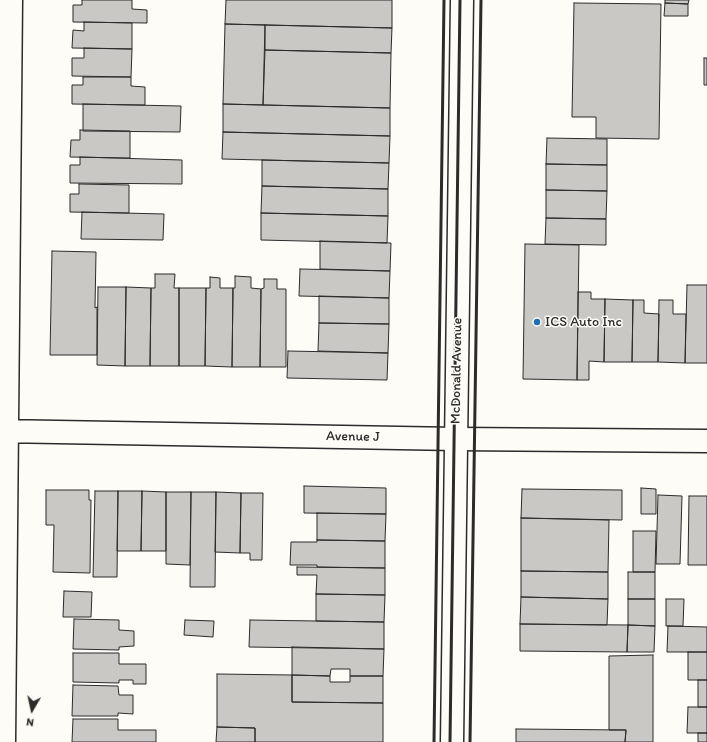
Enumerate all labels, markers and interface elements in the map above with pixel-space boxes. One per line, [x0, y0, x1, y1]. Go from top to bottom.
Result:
place label: ICS Auto Inc [545, 314, 622, 330]
marker: ICS Auto Inc [532, 317, 542, 327]
street label: McDonald Avenue [448, 318, 466, 424]
street label: Avenue J [326, 428, 380, 446]
north arrow [12, 690, 52, 730]
text: N [25, 715, 35, 729]

